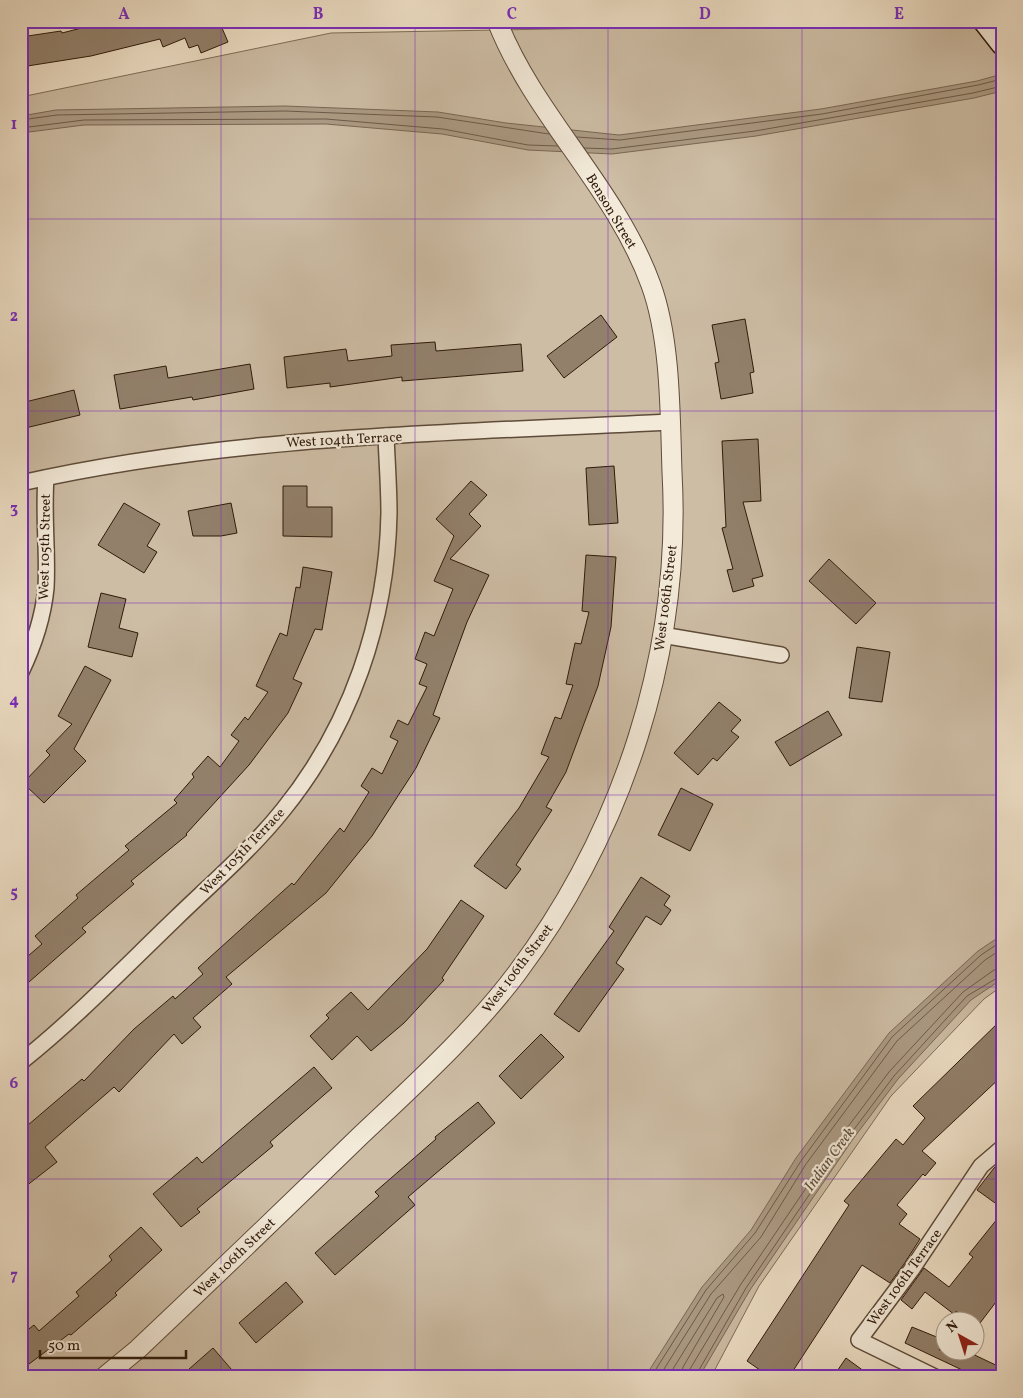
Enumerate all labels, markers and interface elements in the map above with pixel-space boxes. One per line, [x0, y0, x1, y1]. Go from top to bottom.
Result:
text: A [118, 4, 130, 26]
text: B [313, 4, 324, 26]
text: C [507, 4, 517, 26]
text: D [699, 4, 711, 26]
text: E [894, 4, 904, 26]
text: 1 [11, 114, 17, 136]
street label: Benson Street [581, 170, 641, 253]
text: 2 [10, 306, 18, 328]
street label: West 104th Terrace [286, 428, 403, 453]
street label: West 105th Street [35, 494, 56, 600]
text: 3 [10, 498, 18, 520]
street label: West 106th Street [651, 544, 682, 653]
text: 4 [9, 690, 19, 712]
street label: West 105th Terrace [196, 804, 290, 900]
text: 5 [10, 882, 18, 904]
street label: West 106th Street [478, 920, 558, 1017]
text: 6 [10, 1073, 19, 1095]
water label: Indian Creek [800, 1124, 861, 1196]
street label: West 106th Street [190, 1214, 280, 1302]
street label: West 106th Terrace [864, 1225, 947, 1330]
text: 7 [10, 1265, 18, 1287]
north arrow [936, 1310, 986, 1360]
text: N [943, 1316, 963, 1338]
scale bar [40, 1328, 186, 1360]
text: 50 m [48, 1336, 80, 1357]

